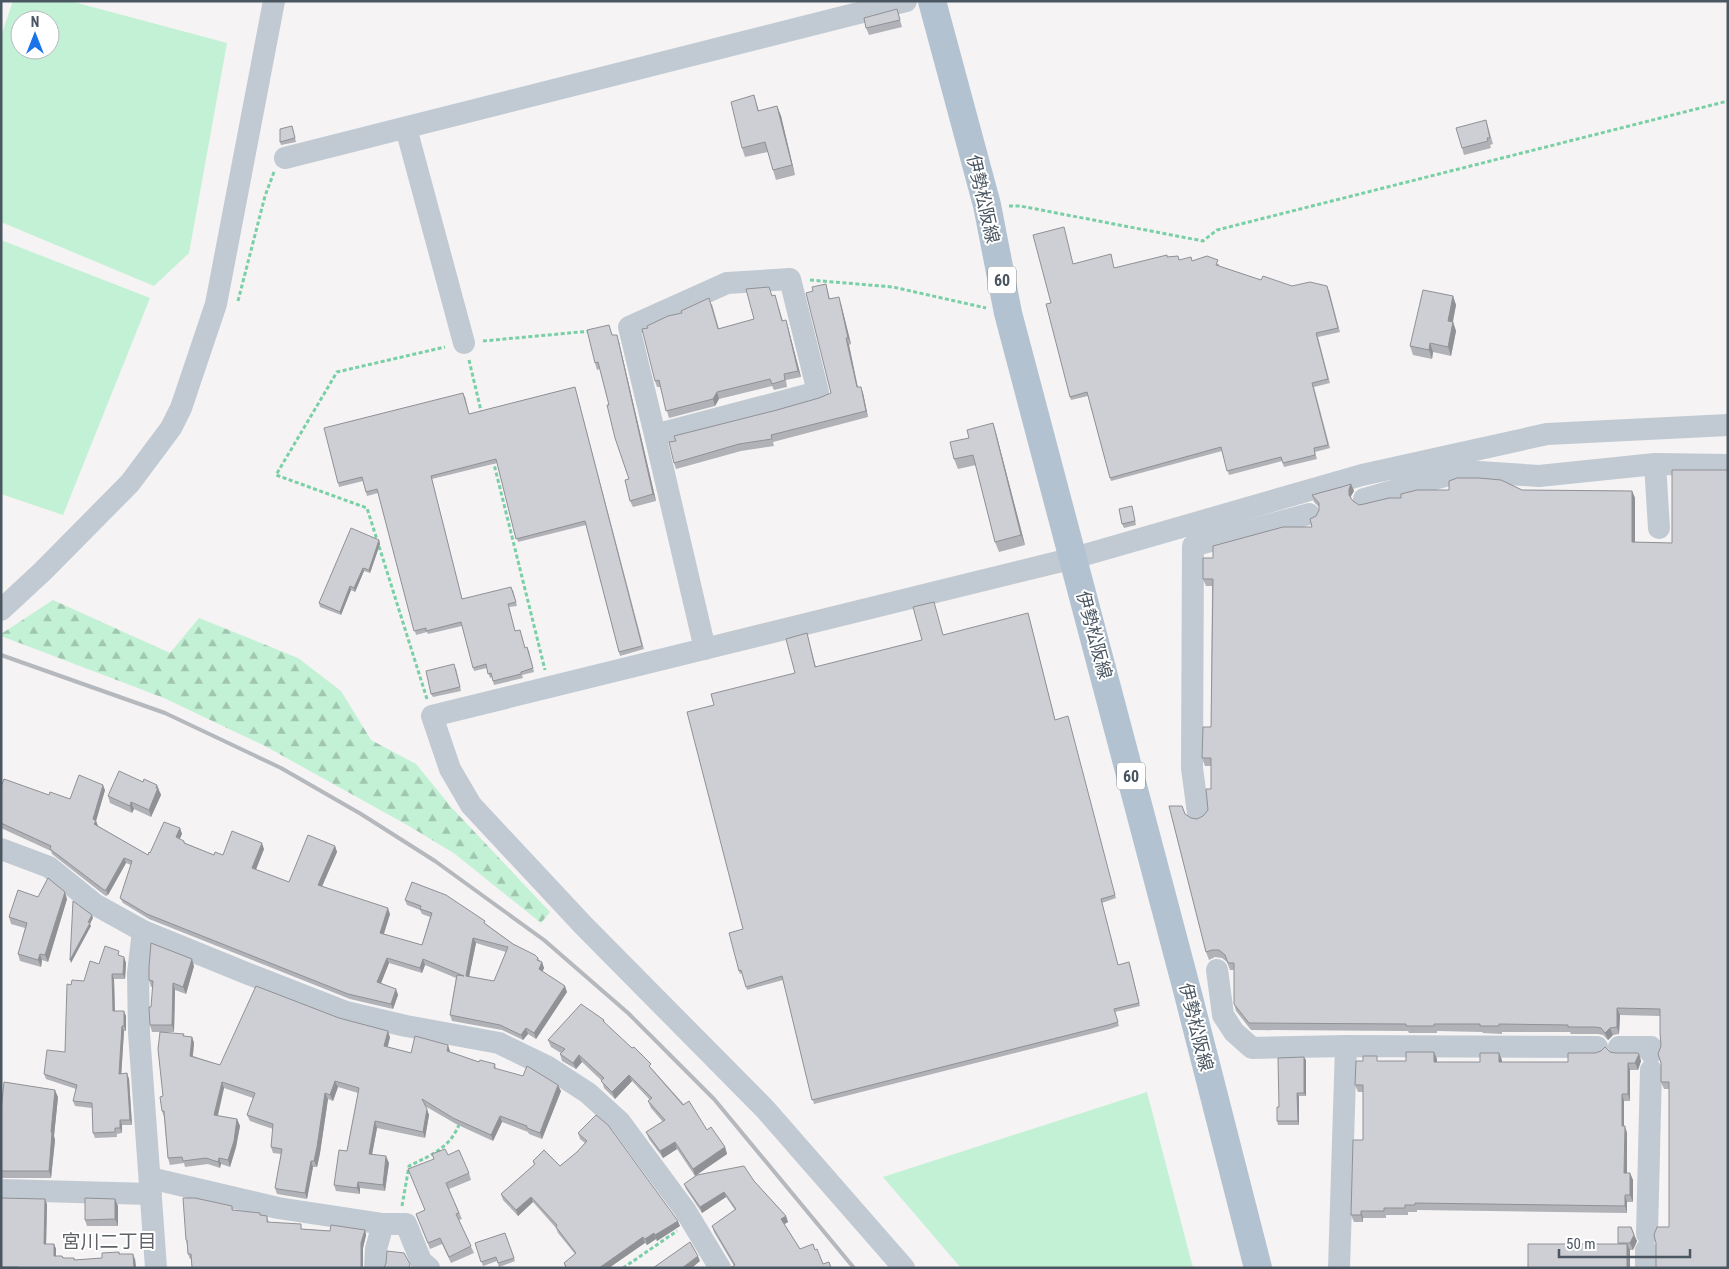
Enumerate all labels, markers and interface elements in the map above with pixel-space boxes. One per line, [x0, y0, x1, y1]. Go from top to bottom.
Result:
north arrow [10, 10, 60, 60]
text: N [31, 14, 39, 30]
street label: 伊勢松阪線 [963, 153, 1004, 245]
road number: 60 [988, 266, 1016, 294]
street label: 伊勢松阪線 [1073, 589, 1116, 681]
road number: 60 [1117, 762, 1145, 789]
street label: 伊勢松阪線 [1175, 981, 1218, 1073]
scale bar [1559, 1226, 1690, 1258]
district label: 宮川二丁目 [61, 1230, 157, 1253]
text: 50 m [1566, 1235, 1596, 1253]

